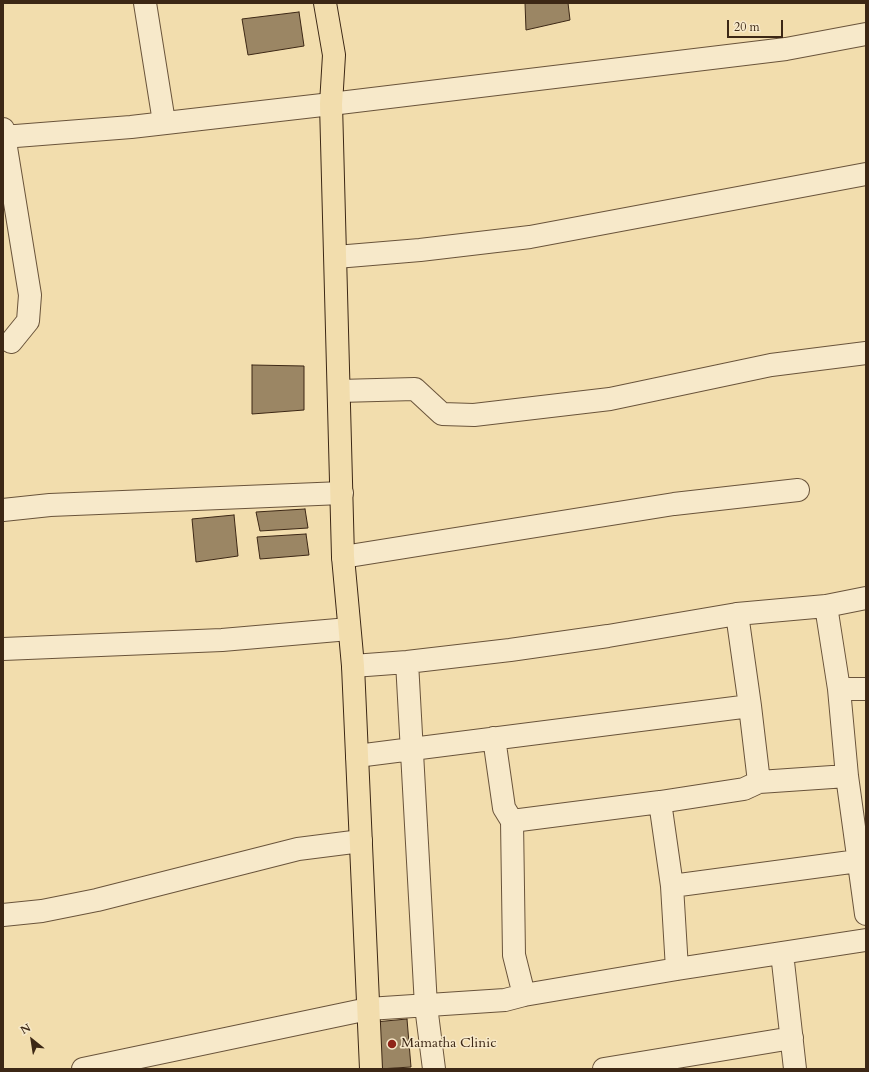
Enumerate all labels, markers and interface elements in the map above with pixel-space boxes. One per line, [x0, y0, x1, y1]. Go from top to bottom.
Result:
scale bar [729, 12, 785, 38]
text: 20 m [734, 19, 760, 35]
north arrow [12, 1020, 52, 1060]
text: N [18, 1020, 34, 1038]
place label: Mamatha Clinic [401, 1036, 497, 1052]
marker: Mamatha Clinic [386, 1038, 398, 1050]

